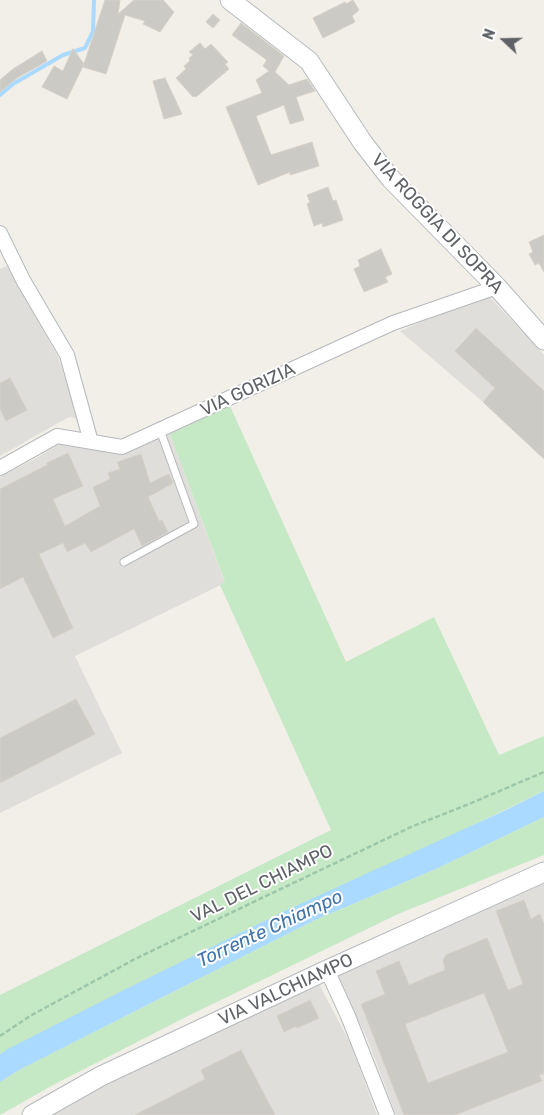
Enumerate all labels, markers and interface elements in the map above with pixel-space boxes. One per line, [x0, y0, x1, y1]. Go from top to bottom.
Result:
north arrow [479, 15, 529, 65]
text: N [480, 27, 499, 42]
street label: VIA ROGGIA DI SOPRA [367, 150, 507, 298]
street label: VIA GORIZIA [197, 359, 299, 421]
street label: VAL DEL CHIAMPO [188, 840, 336, 928]
water label: Torrente Chiampo [194, 885, 346, 973]
street label: VIA VALCHIAMPO [215, 949, 357, 1031]

